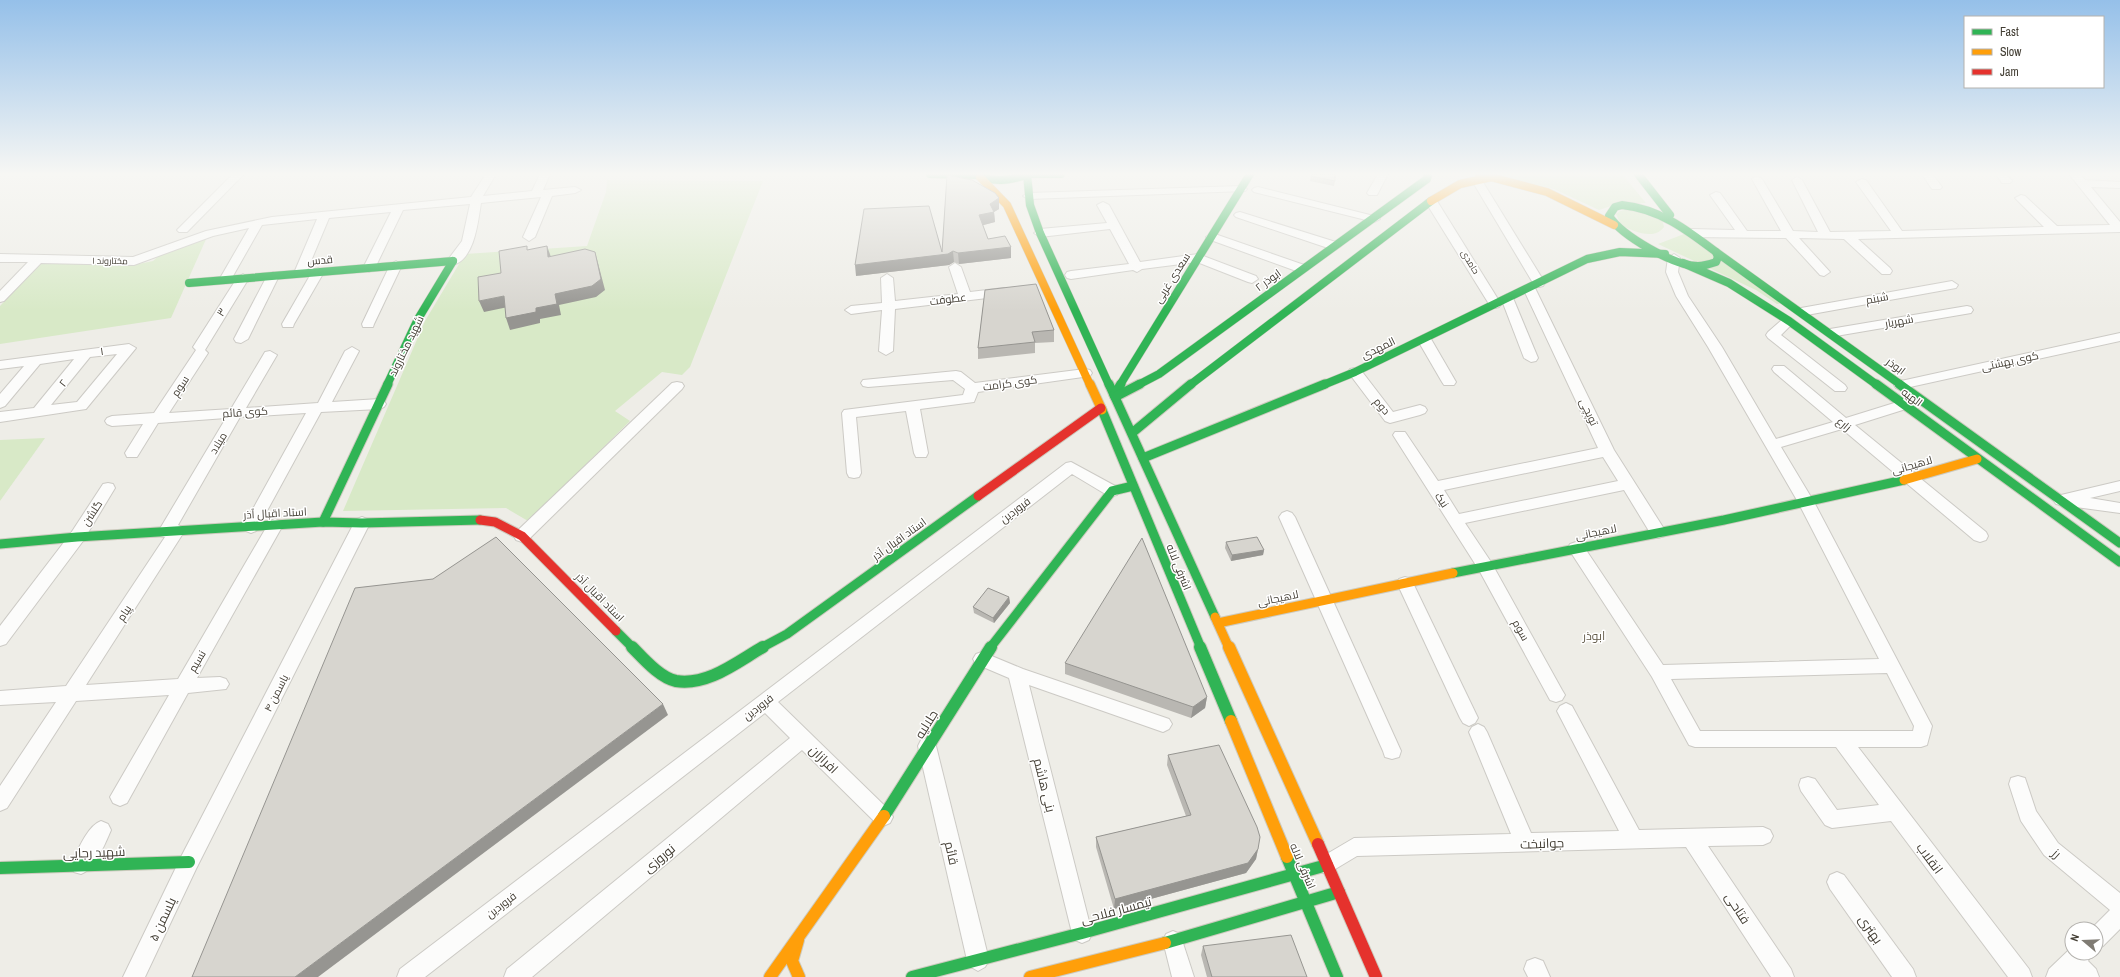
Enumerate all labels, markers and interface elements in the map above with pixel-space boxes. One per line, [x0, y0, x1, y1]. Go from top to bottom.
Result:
legend [1964, 16, 2104, 88]
text: Fast [2000, 24, 2019, 40]
text: Slow [2000, 44, 2022, 60]
text: Jam [2000, 64, 2019, 80]
street label: حامدی [1458, 248, 1482, 276]
street label: سعدی غربی [1151, 250, 1193, 306]
street label: قدس [306, 252, 334, 268]
street label: مختاروند ۱ [92, 255, 128, 267]
street label: ابوذر ۲ [1252, 266, 1284, 294]
street label: شبنم [1865, 289, 1890, 308]
street label: عطوفت [929, 290, 967, 308]
street label: ۳ [213, 305, 229, 319]
street label: شهریار [1883, 312, 1914, 331]
street label: شهید مختاروند [385, 313, 427, 379]
street label: المهدی [1359, 334, 1397, 362]
street label: ۱ [99, 344, 105, 358]
street label: کوی بهشتی [1980, 348, 2040, 374]
street label: ابوذر [1883, 354, 1908, 378]
street label: کوی کرامت [982, 372, 1038, 394]
street label: سوم [168, 373, 193, 400]
street label: ۲ [56, 376, 70, 390]
street label: الهیه [1899, 385, 1925, 409]
street label: دوم [1370, 395, 1393, 418]
street label: توپچی [1577, 396, 1601, 428]
street label: کوی قائم [222, 403, 268, 422]
street label: زارع [1833, 414, 1854, 435]
street label: میلاد [206, 430, 230, 456]
street label: لاهیجانی [1890, 453, 1934, 477]
street label: نیک [1432, 490, 1452, 510]
street label: فروردین [997, 494, 1033, 526]
street label: گلشن [79, 498, 105, 528]
street label: استاد اقبال آذر [242, 504, 307, 522]
street label: استاد اقبال آذر [868, 515, 929, 564]
street label: لاهیجانی [1574, 521, 1618, 543]
street label: اشرفی لاله [1163, 542, 1195, 592]
street label: استاد اقبال آذر [572, 569, 627, 624]
street label: لاهیجانی [1256, 587, 1300, 609]
street label: پیام [114, 602, 135, 624]
street label: سوم [1509, 617, 1533, 644]
district label: ابوذر [1582, 628, 1605, 644]
street label: نسیم [185, 648, 210, 675]
street label: یاسمن ۴ [261, 672, 291, 714]
street label: فروردین [740, 691, 776, 723]
street label: جلالیه [911, 707, 942, 742]
street label: افرازان [805, 741, 842, 777]
street label: بنی هاشم [1029, 756, 1059, 814]
street label: جوانبخت [1520, 834, 1564, 853]
street label: انقلاب [1912, 839, 1947, 877]
street label: نوروزی [640, 840, 679, 877]
street label: قائم [940, 840, 962, 867]
street label: اشرفی لاله [1287, 841, 1319, 891]
street label: شهید رجایی [62, 843, 126, 862]
street label: رز [2048, 844, 2065, 862]
street label: فروردین [483, 889, 519, 921]
street label: فتاحی [1721, 889, 1754, 927]
street label: تیمسار فلاحی [1079, 893, 1154, 928]
street label: یلسمن ۵ [145, 894, 180, 944]
street label: بهتری [1855, 912, 1887, 947]
north arrow [2064, 921, 2104, 961]
text: N [2067, 932, 2082, 943]

